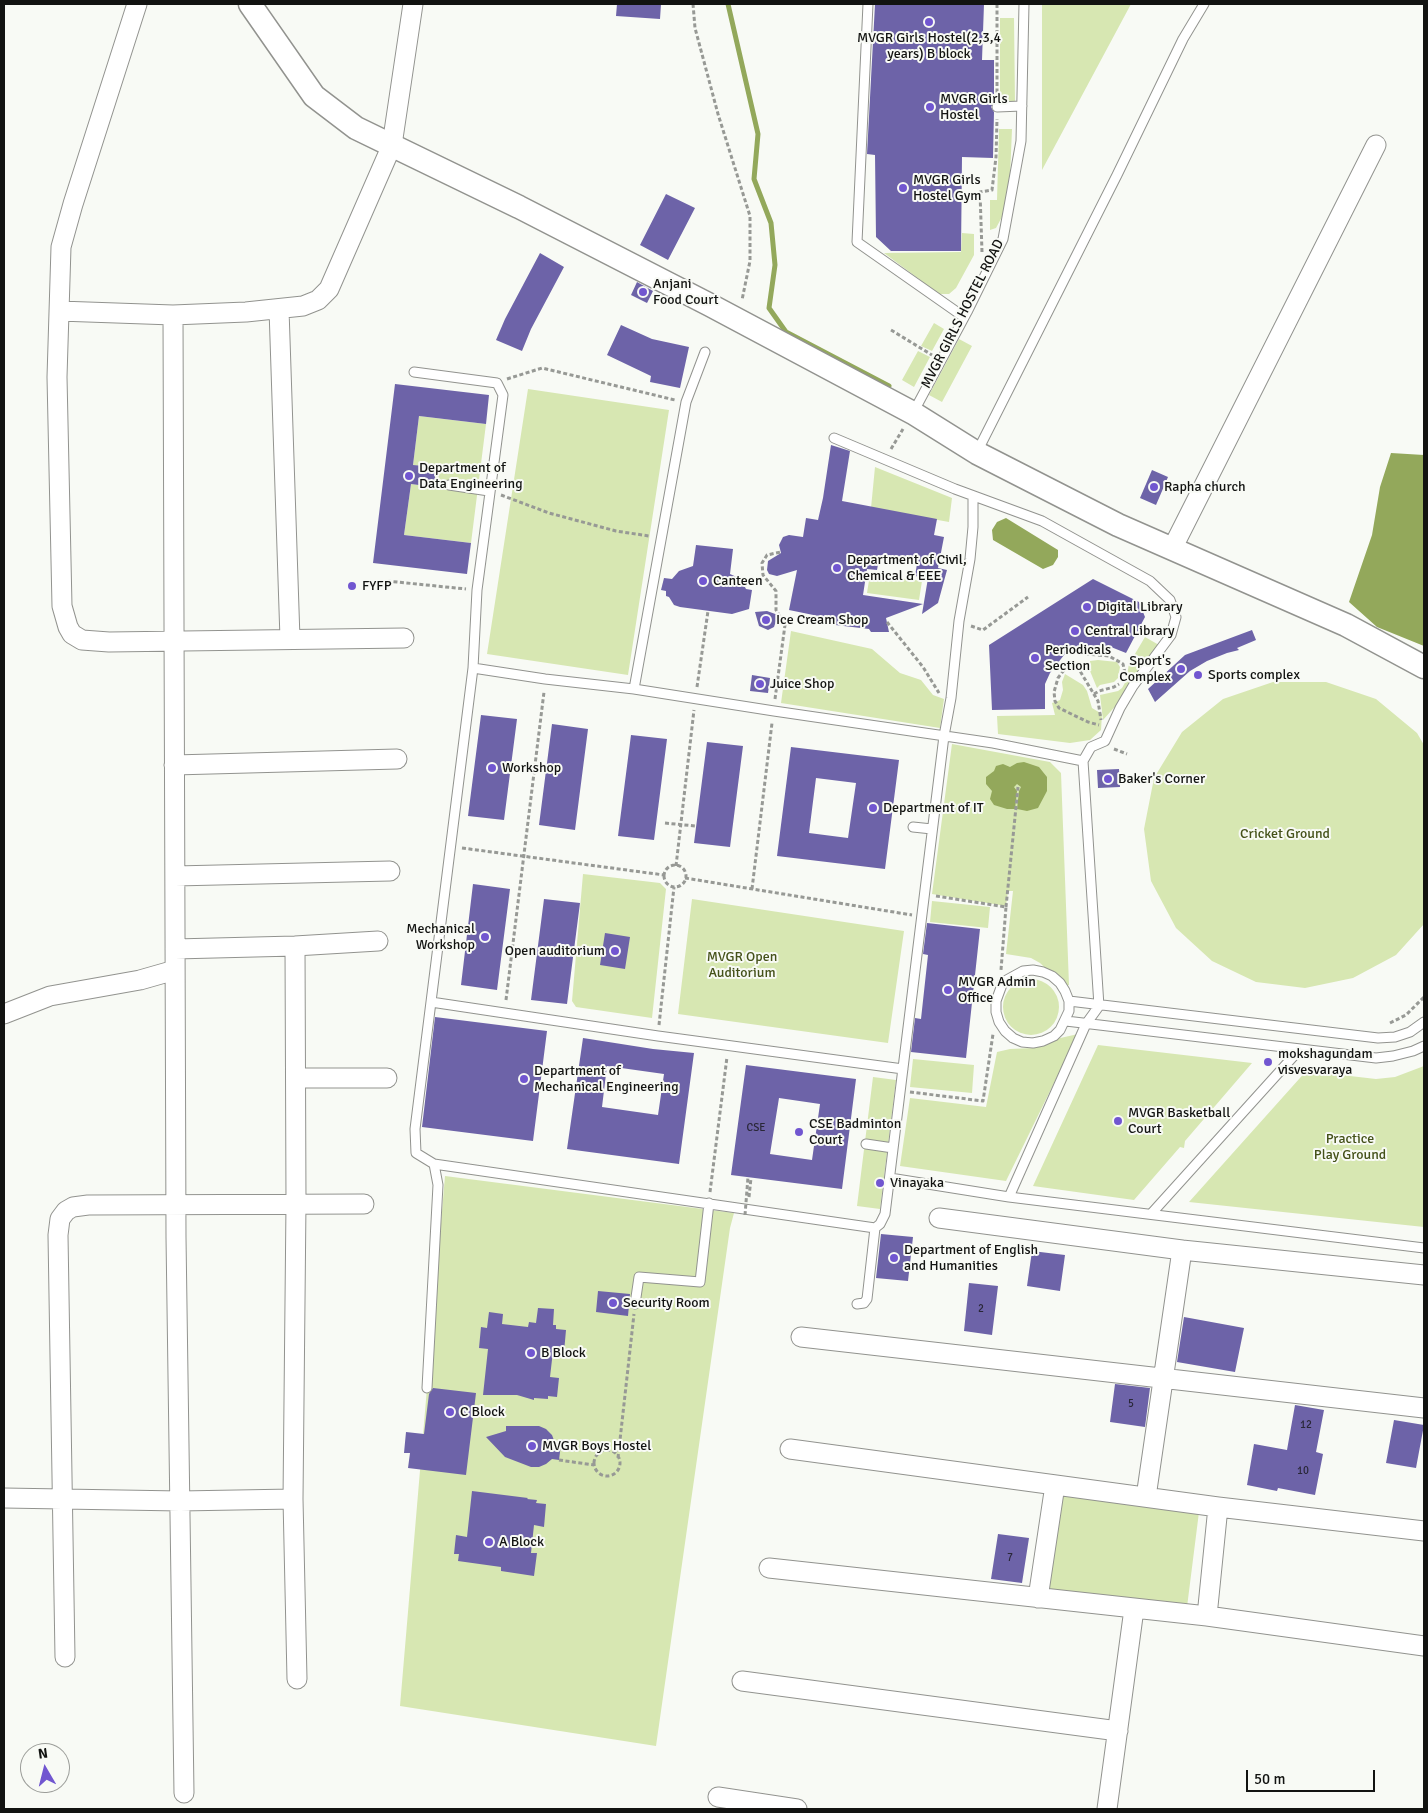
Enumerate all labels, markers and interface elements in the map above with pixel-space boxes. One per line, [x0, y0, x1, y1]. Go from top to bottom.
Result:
marker: MVGR Girls Hostel(2,3,4 years) B block [923, 16, 935, 28]
place label: MVGR Girls Hostel(2,3,4 years) B block [857, 30, 1001, 62]
place label: MVGR Girls Hostel [940, 91, 1008, 124]
marker: MVGR Girls Hostel [924, 101, 936, 113]
place label: MVGR Girls Hostel Gym [913, 172, 981, 204]
marker: MVGR Girls Hostel Gym [897, 182, 909, 194]
street label: MVGR GIRLS HOSTEL ROAD [918, 237, 1008, 391]
place label: Anjani Food Court [653, 276, 719, 308]
marker: Anjani Food Court [637, 286, 649, 298]
place label: Department of Data Engineering [419, 460, 523, 492]
marker: Department of Data Engineering [403, 470, 415, 482]
place label: Rapha church [1164, 479, 1246, 495]
marker: Rapha church [1148, 481, 1160, 493]
place label: Department of Civil, Chemical & EEE [847, 552, 967, 584]
marker: Department of Civil, Chemical & EEE [831, 562, 843, 574]
place label: Canteen [713, 573, 763, 589]
marker: Canteen [697, 575, 709, 587]
place label: FYFP [362, 578, 392, 594]
marker: FYFP [346, 580, 358, 592]
place label: Digital Library [1097, 599, 1183, 615]
marker: Digital Library [1081, 601, 1093, 613]
place label: Ice Cream Shop [776, 612, 869, 628]
marker: Ice Cream Shop [760, 614, 772, 626]
place label: Central Library [1085, 623, 1175, 639]
marker: Central Library [1069, 625, 1081, 637]
place label: Periodicals Section [1045, 642, 1111, 674]
marker: Periodicals Section [1029, 652, 1041, 664]
place label: Sport's Complex [1119, 653, 1171, 686]
marker: Sport's Complex [1175, 663, 1187, 675]
place label: Sports complex [1208, 667, 1300, 683]
marker: Sports complex [1192, 669, 1204, 681]
place label: Juice Shop [770, 676, 834, 692]
marker: Juice Shop [754, 678, 766, 690]
place label: Workshop [502, 760, 561, 776]
marker: Workshop [486, 762, 498, 774]
place label: Baker's Corner [1118, 771, 1205, 787]
marker: Baker's Corner [1102, 773, 1114, 785]
place label: Department of IT [883, 800, 984, 816]
marker: Department of IT [867, 802, 879, 814]
park label: Cricket Ground [1240, 826, 1330, 842]
place label: Mechanical Workshop [406, 921, 475, 954]
marker: Mechanical Workshop [479, 931, 491, 943]
place label: Open auditorium [505, 943, 605, 959]
marker: Open auditorium [609, 945, 621, 957]
park label: MVGR Open Auditorium [707, 949, 777, 982]
place label: MVGR Admin Office [958, 974, 1036, 1006]
marker: MVGR Admin Office [942, 984, 954, 996]
place label: mokshagundam visvesvaraya [1278, 1046, 1373, 1078]
marker: mokshagundam visvesvaraya [1262, 1056, 1274, 1068]
place label: Department of Mechanical Engineering [534, 1063, 679, 1096]
marker: Department of Mechanical Engineering [518, 1073, 530, 1085]
place label: MVGR Basketball Court [1128, 1105, 1230, 1138]
marker: MVGR Basketball Court [1112, 1115, 1124, 1127]
place label: CSE Badminton Court [809, 1116, 902, 1148]
house number: CSE [746, 1121, 766, 1135]
marker: CSE Badminton Court [793, 1126, 805, 1138]
park label: Practice Play Ground [1314, 1131, 1386, 1164]
place label: Vinayaka [890, 1175, 944, 1191]
marker: Vinayaka [874, 1177, 886, 1189]
place label: Department of English and Humanities [904, 1242, 1038, 1274]
marker: Department of English and Humanities [888, 1252, 900, 1264]
place label: Security Room [623, 1295, 710, 1311]
marker: Security Room [607, 1297, 619, 1309]
house number: 2 [978, 1302, 984, 1316]
place label: B Block [541, 1345, 586, 1361]
marker: B Block [525, 1347, 537, 1359]
house number: 5 [1128, 1397, 1134, 1411]
place label: C Block [460, 1404, 505, 1420]
marker: C Block [444, 1406, 456, 1418]
house number: 12 [1300, 1418, 1312, 1432]
place label: MVGR Boys Hostel [542, 1438, 651, 1454]
marker: MVGR Boys Hostel [526, 1440, 538, 1452]
house number: 10 [1297, 1464, 1309, 1478]
place label: A Block [499, 1534, 544, 1550]
marker: A Block [483, 1536, 495, 1548]
house number: 7 [1007, 1551, 1013, 1565]
north arrow [20, 1743, 70, 1793]
text: N [37, 1745, 49, 1763]
scale bar [1248, 1760, 1377, 1792]
text: 50 m [1254, 1770, 1285, 1788]

